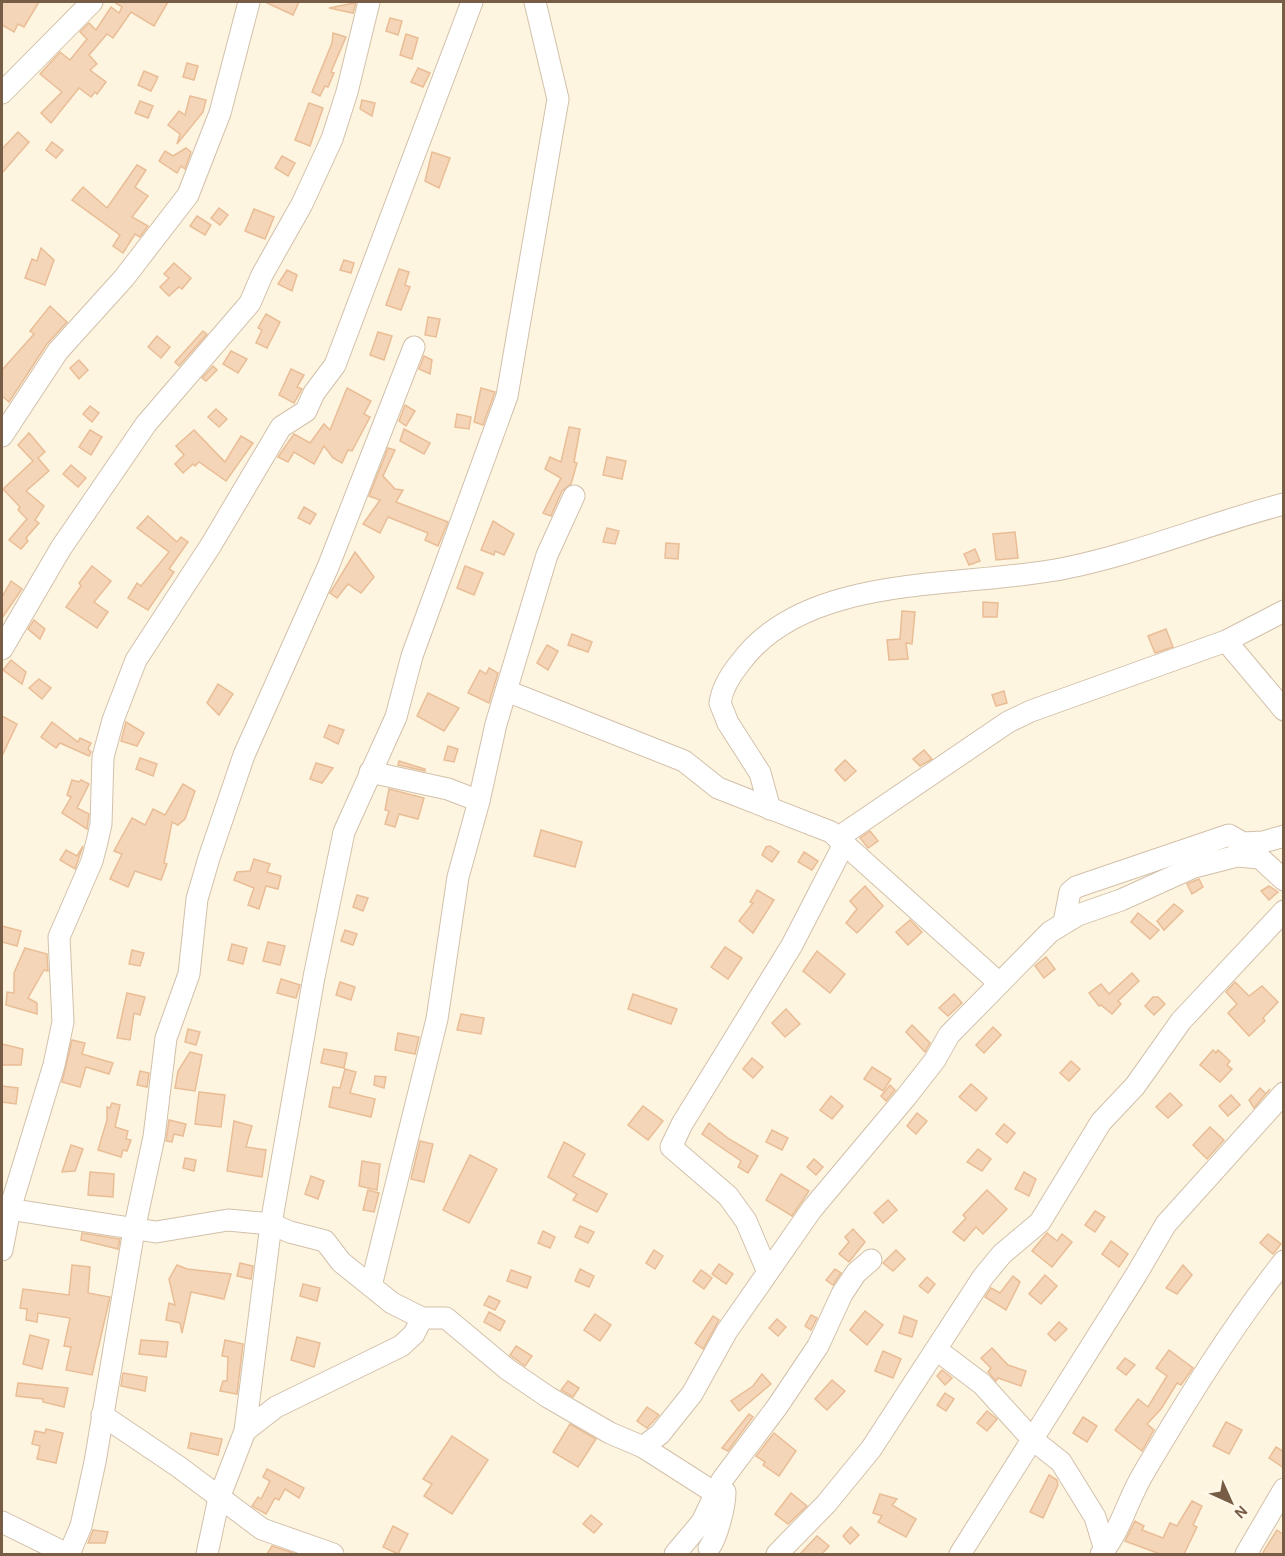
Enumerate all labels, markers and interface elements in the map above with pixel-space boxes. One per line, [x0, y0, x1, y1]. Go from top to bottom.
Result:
north arrow [1201, 1472, 1261, 1532]
text: N [1231, 1502, 1250, 1521]

